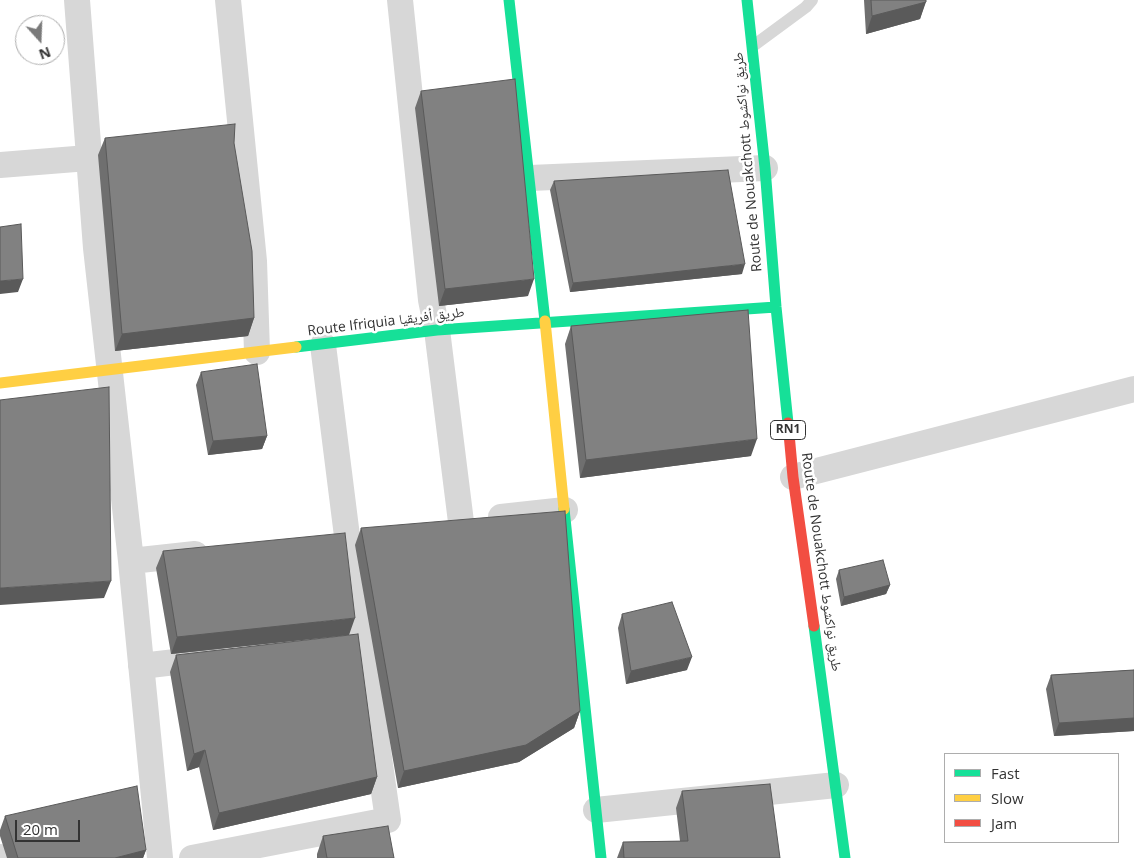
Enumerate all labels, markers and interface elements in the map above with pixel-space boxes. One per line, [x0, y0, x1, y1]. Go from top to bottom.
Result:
north arrow [15, 15, 65, 65]
text: N [36, 43, 54, 64]
street label: Route de Nouakchott طريق نواكشوط [730, 51, 766, 273]
street label: Route Ifriquia طريق أفريقيا [307, 304, 465, 340]
road number: RN1 [770, 420, 806, 440]
street label: Route de Nouakchott طريق نواكشوط [797, 452, 845, 672]
legend [944, 753, 1119, 843]
text: Fast [991, 763, 1020, 783]
text: Slow [991, 788, 1024, 808]
scale bar [18, 810, 82, 842]
text: Jam [991, 813, 1017, 833]
text: 20 m [23, 819, 58, 839]

